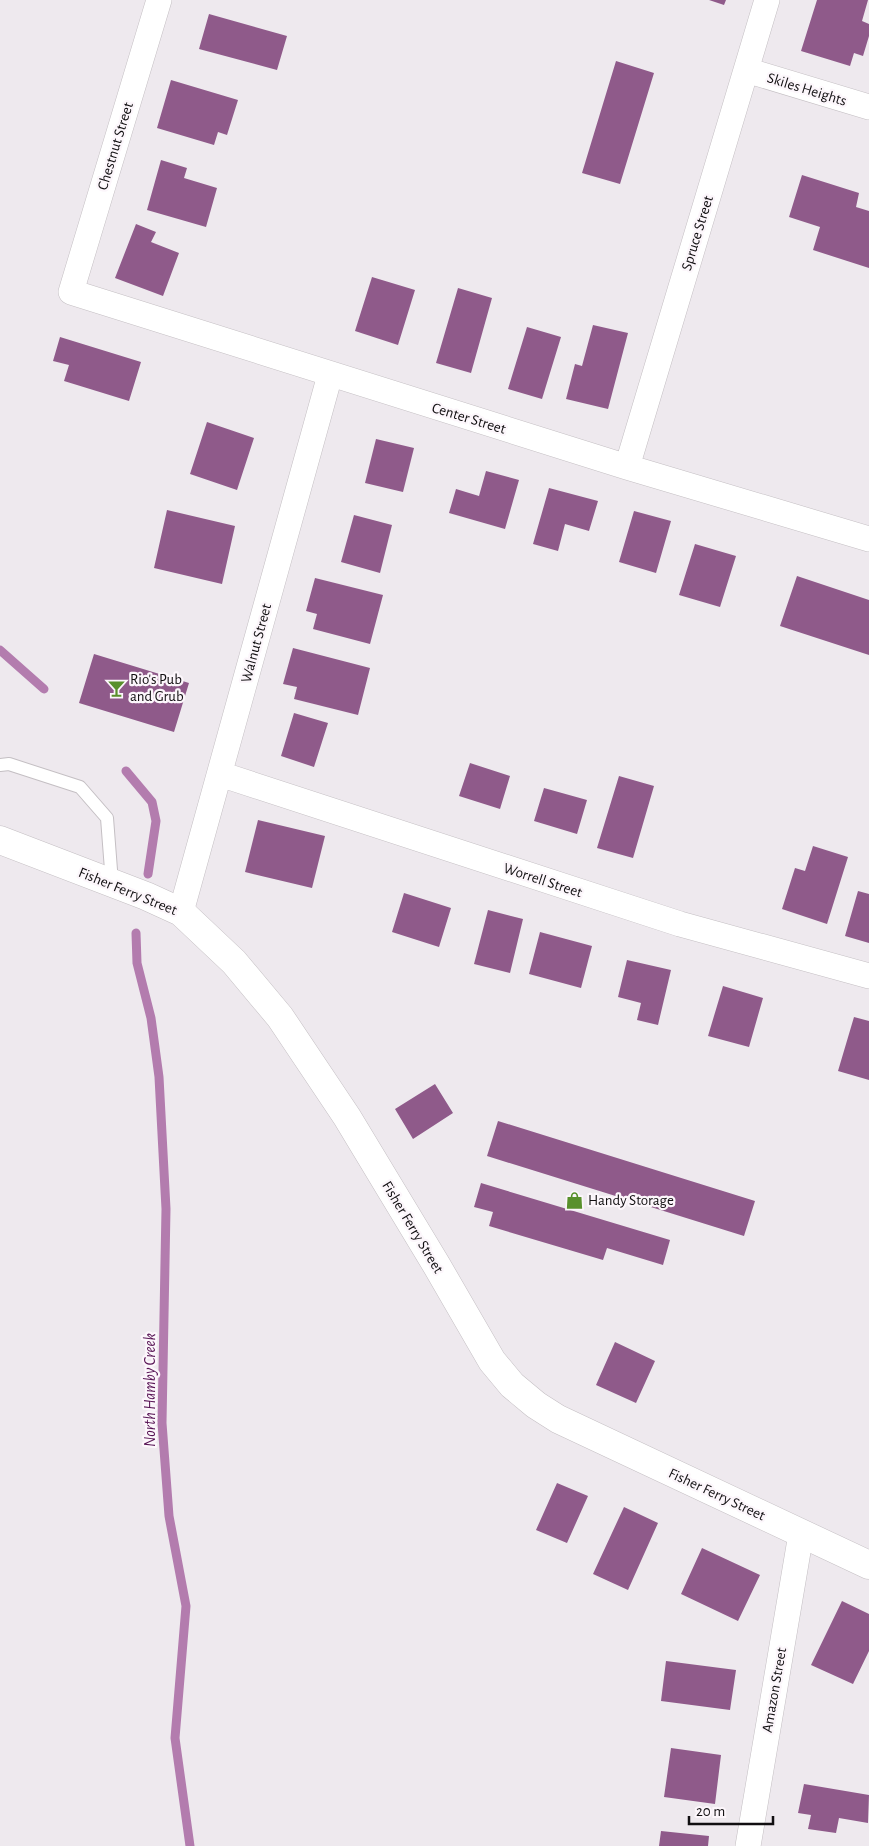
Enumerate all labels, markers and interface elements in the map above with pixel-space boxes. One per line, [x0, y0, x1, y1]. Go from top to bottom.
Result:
street label: Skiles Heights [765, 70, 848, 109]
street label: Chestnut Street [95, 100, 136, 192]
street label: Spruce Street [679, 194, 716, 272]
street label: Center Street [430, 400, 508, 437]
street label: Walnut Street [239, 602, 274, 684]
place label: Rio's Pub and Grub [130, 672, 184, 704]
bar icon: Rio's Pub and Grub [106, 678, 126, 698]
street label: Worrell Street [502, 861, 584, 900]
street label: Fisher Ferry Street [76, 865, 179, 918]
street label: Fisher Ferry Street [379, 1179, 446, 1276]
shop icon: Handy Storage [564, 1190, 584, 1210]
place label: Handy Storage [588, 1193, 674, 1208]
water label: North Hamby Creek [142, 1333, 158, 1447]
street label: Fisher Ferry Street [666, 1466, 768, 1523]
street label: Amazon Street [760, 1646, 789, 1734]
scale bar [689, 1794, 773, 1826]
text: 20 m [696, 1804, 725, 1819]

